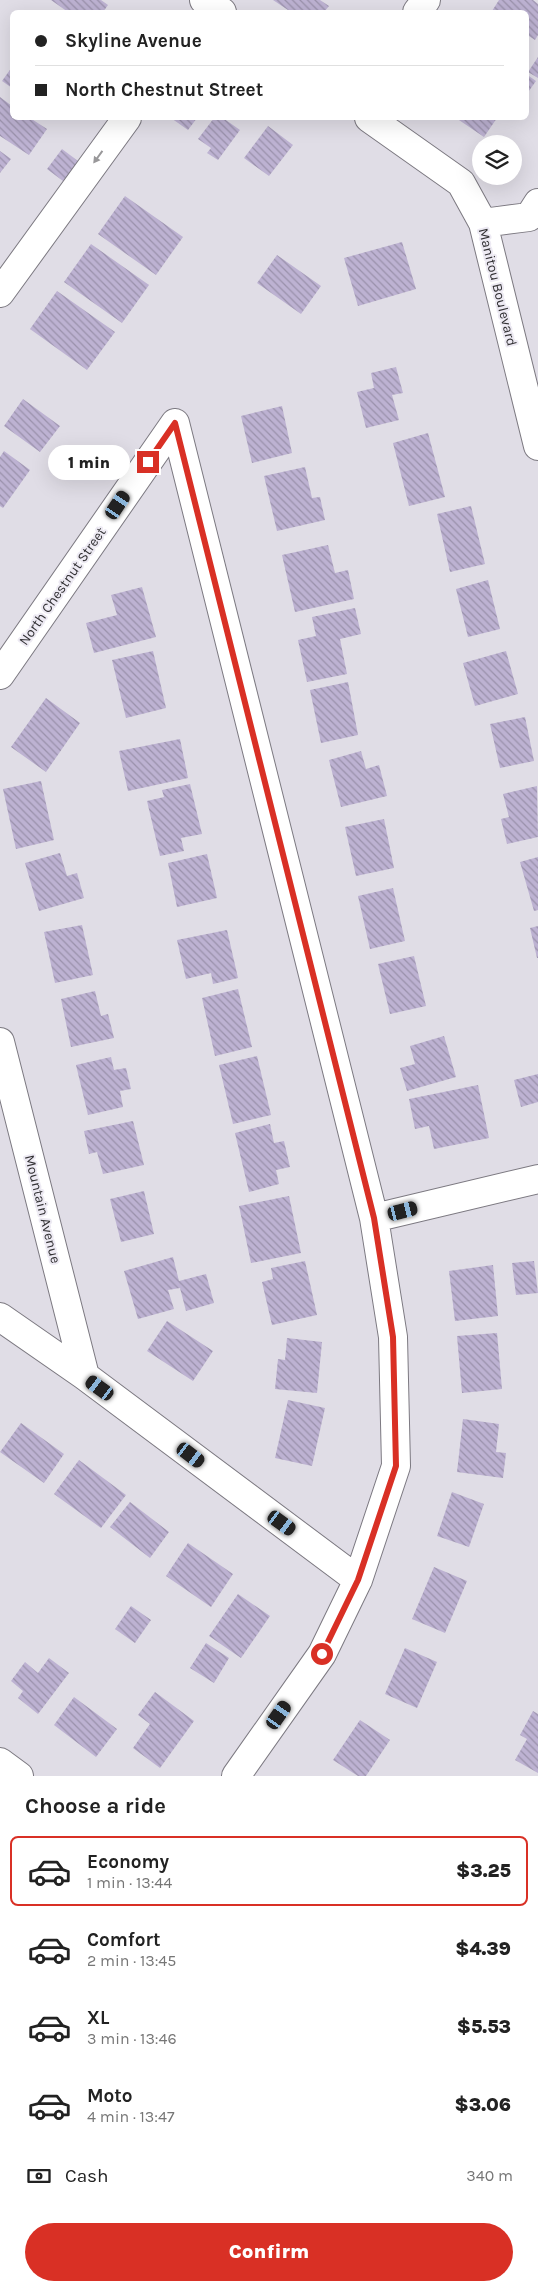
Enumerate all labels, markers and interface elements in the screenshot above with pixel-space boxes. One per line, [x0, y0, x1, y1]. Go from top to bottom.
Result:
text: Skyline Avenue [65, 30, 202, 52]
text: North Chestnut Street [65, 79, 263, 101]
map controls [472, 135, 522, 185]
button: layers [472, 135, 522, 185]
one-way arrow [93, 150, 104, 163]
street label: Manitou Boulevard [475, 226, 520, 348]
callout: 1 min [48, 444, 130, 480]
route end [137, 451, 159, 473]
text: 1 min [68, 453, 110, 472]
car [103, 488, 132, 522]
street label: North Chestnut Street [15, 524, 110, 649]
street label: Mountain Avenue [21, 1153, 64, 1265]
car [386, 1200, 419, 1222]
car [83, 1373, 116, 1403]
car [174, 1440, 207, 1470]
car [265, 1508, 298, 1538]
route start [311, 1643, 333, 1665]
car [264, 1698, 293, 1732]
text: Choose a ride [25, 1793, 166, 1819]
icon: car [27, 1849, 72, 1894]
text: Economy [87, 1851, 169, 1873]
text: $3.25 [456, 1860, 511, 1882]
text: 1 min · 13:44 [87, 1873, 172, 1892]
icon: car [27, 1927, 72, 1972]
text: Comfort [87, 1929, 161, 1951]
text: $4.39 [455, 1938, 511, 1960]
text: 2 min · 13:45 [87, 1951, 176, 1970]
icon: car [27, 2005, 72, 2050]
text: XL [87, 2007, 109, 2029]
text: $5.53 [457, 2016, 511, 2038]
text: 3 min · 13:46 [87, 2029, 177, 2048]
icon: car [27, 2083, 72, 2128]
text: Moto [87, 2085, 133, 2107]
text: $3.06 [454, 2094, 511, 2116]
text: 4 min · 13:47 [87, 2107, 174, 2126]
icon: cash [25, 2162, 53, 2190]
text: Cash [65, 2165, 109, 2187]
text: 340 m [466, 2166, 513, 2185]
button: Confirm [25, 2223, 513, 2281]

